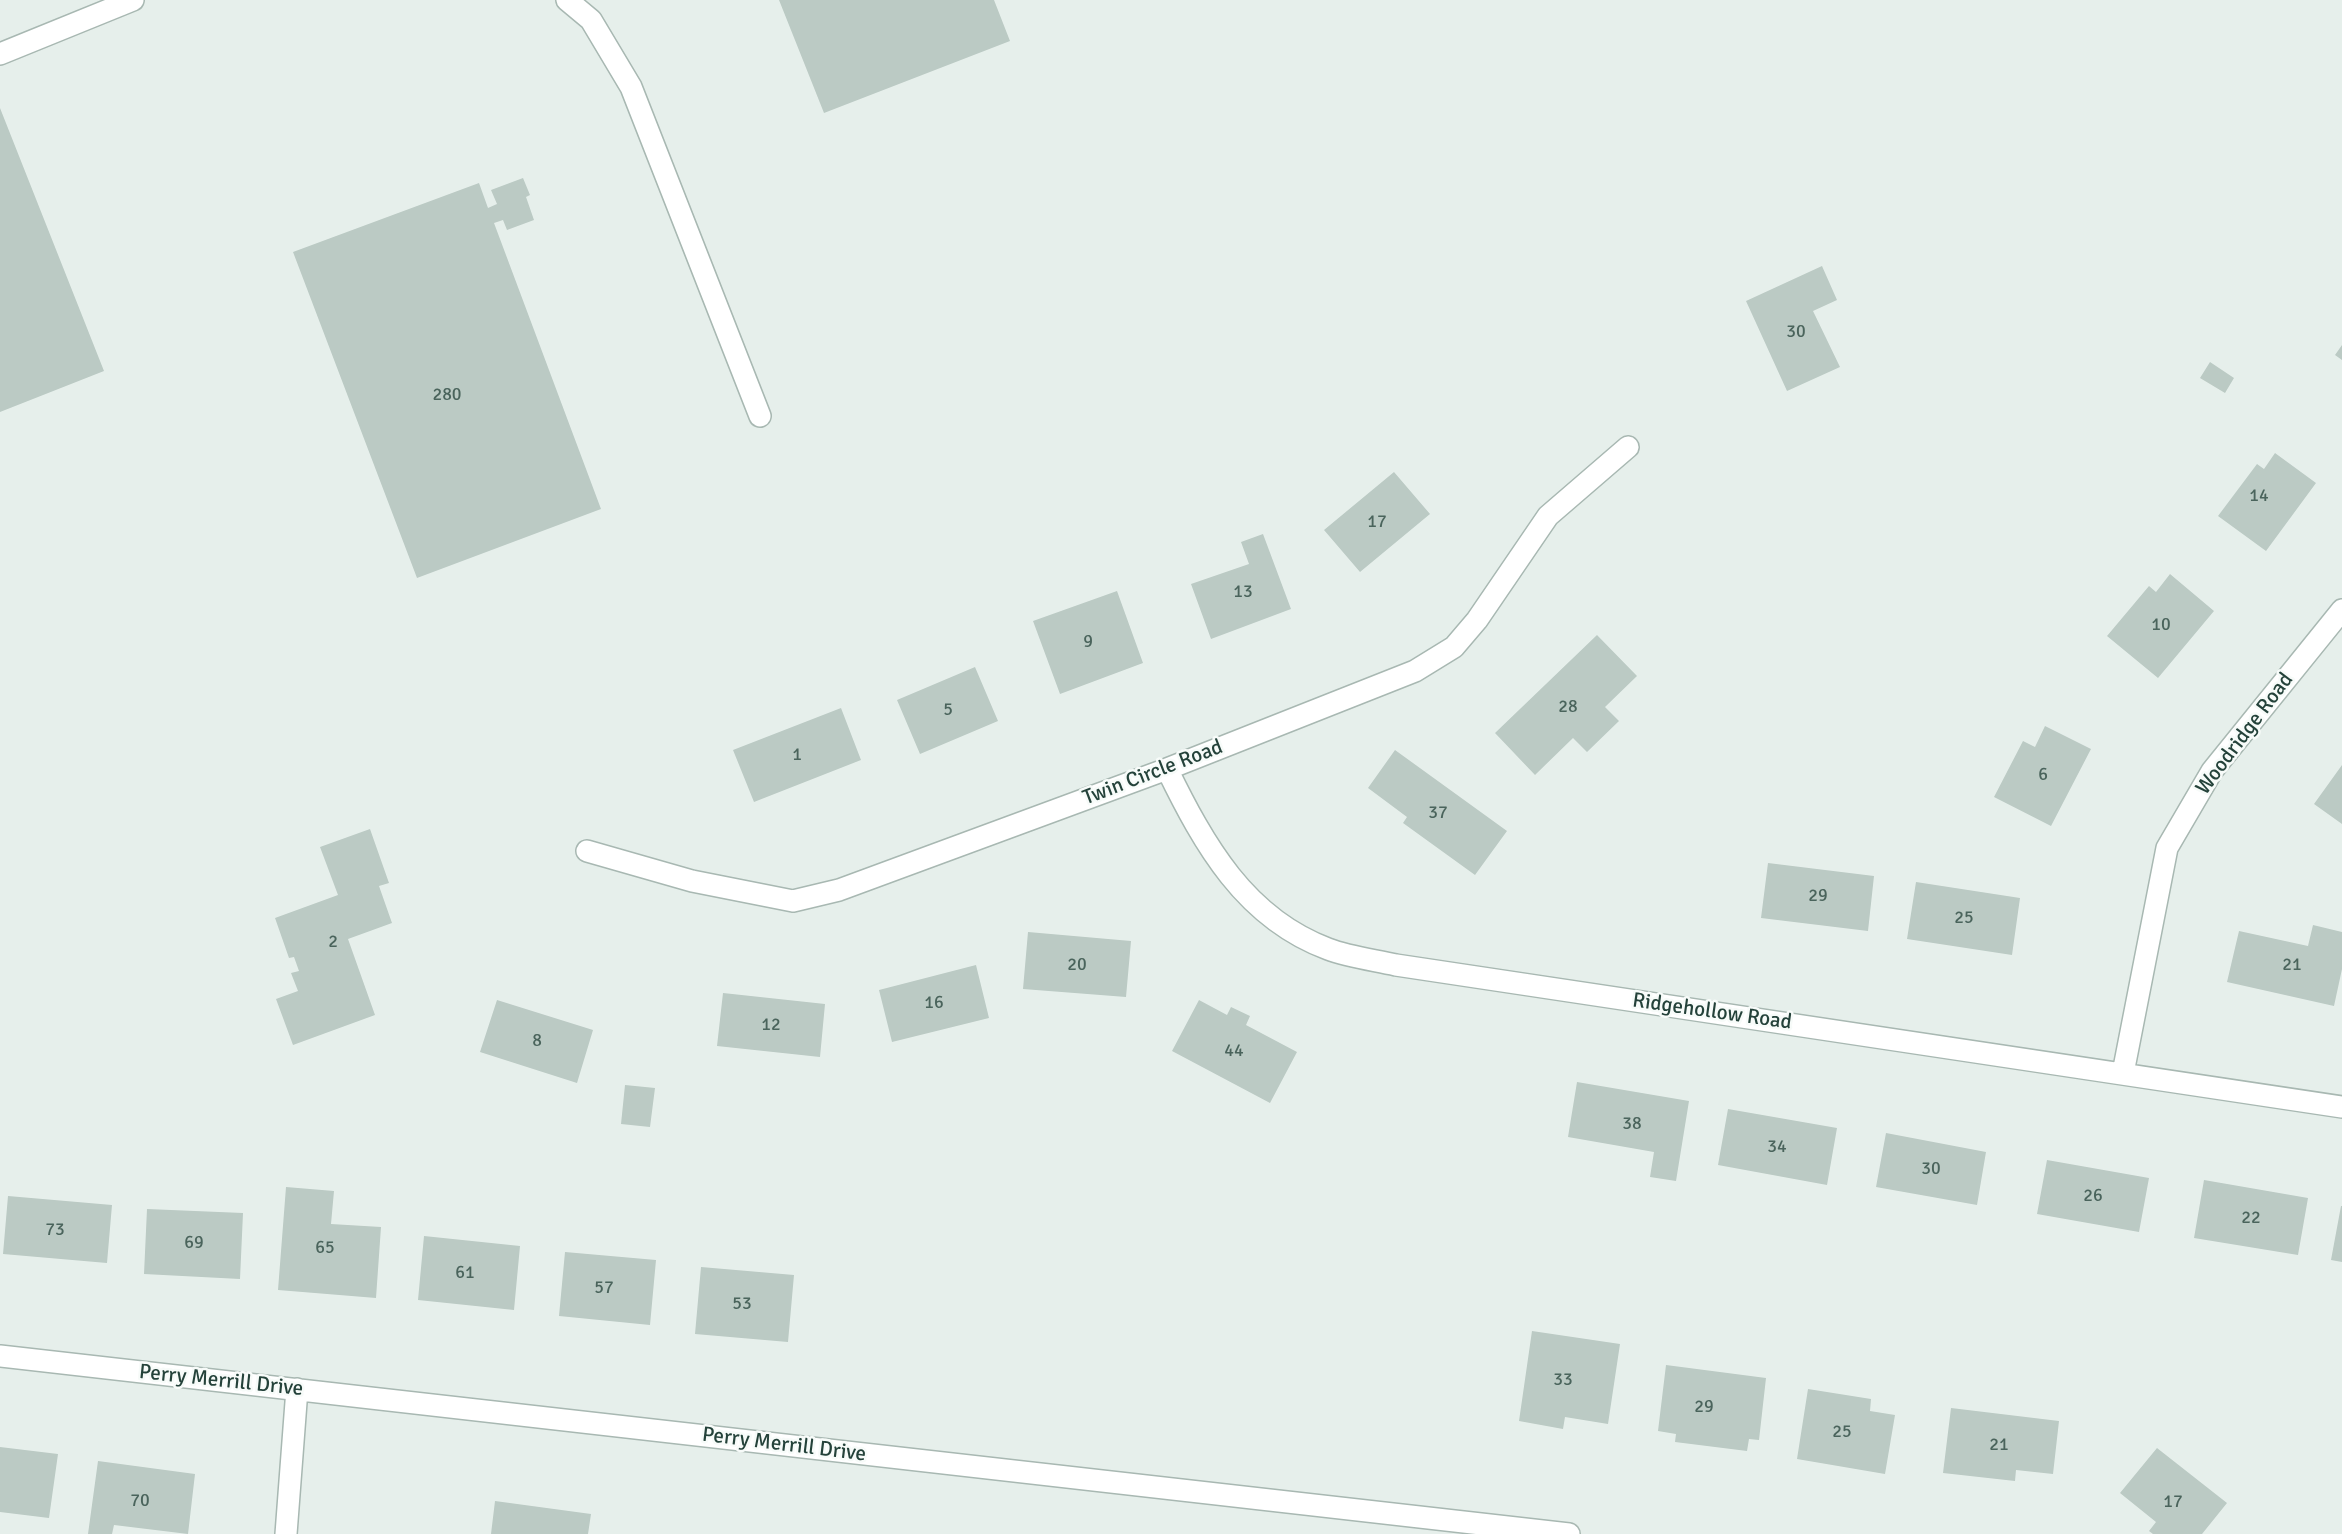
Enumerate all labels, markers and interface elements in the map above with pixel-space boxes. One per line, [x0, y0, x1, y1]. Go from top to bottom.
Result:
house number: 30 [1786, 321, 1806, 343]
house number: 280 [432, 384, 462, 406]
house number: 14 [2249, 485, 2269, 507]
house number: 17 [1367, 511, 1387, 533]
house number: 13 [1233, 581, 1253, 603]
house number: 10 [2151, 614, 2171, 636]
house number: 9 [1083, 631, 1093, 653]
street label: Woodridge Road [2191, 668, 2299, 800]
house number: 28 [1558, 696, 1578, 718]
house number: 5 [943, 699, 953, 721]
street label: Twin Circle Road [1080, 735, 1226, 811]
house number: 1 [792, 744, 802, 766]
house number: 6 [2038, 764, 2048, 786]
house number: 37 [1428, 802, 1448, 824]
house number: 29 [1808, 885, 1828, 907]
house number: 25 [1954, 907, 1974, 929]
house number: 2 [328, 931, 338, 953]
house number: 20 [1067, 954, 1087, 976]
house number: 21 [2282, 954, 2302, 976]
street label: Ridgehollow Road [1631, 988, 1793, 1036]
house number: 16 [924, 992, 944, 1014]
house number: 12 [761, 1014, 781, 1036]
house number: 8 [532, 1030, 542, 1052]
house number: 44 [1224, 1040, 1244, 1062]
house number: 38 [1622, 1113, 1642, 1135]
house number: 34 [1767, 1136, 1787, 1158]
house number: 30 [1921, 1158, 1941, 1180]
house number: 26 [2083, 1185, 2103, 1207]
house number: 22 [2241, 1207, 2261, 1229]
house number: 73 [45, 1219, 65, 1241]
house number: 69 [184, 1232, 204, 1254]
house number: 65 [315, 1237, 335, 1259]
house number: 61 [455, 1262, 475, 1284]
house number: 57 [594, 1277, 614, 1299]
house number: 53 [732, 1293, 752, 1315]
street label: Perry Merrill Drive [138, 1360, 304, 1402]
house number: 33 [1553, 1369, 1573, 1391]
house number: 29 [1694, 1396, 1714, 1418]
house number: 25 [1832, 1421, 1852, 1443]
street label: Perry Merrill Drive [701, 1422, 867, 1468]
house number: 21 [1989, 1434, 2009, 1456]
house number: 70 [130, 1490, 150, 1512]
house number: 17 [2163, 1491, 2183, 1513]

